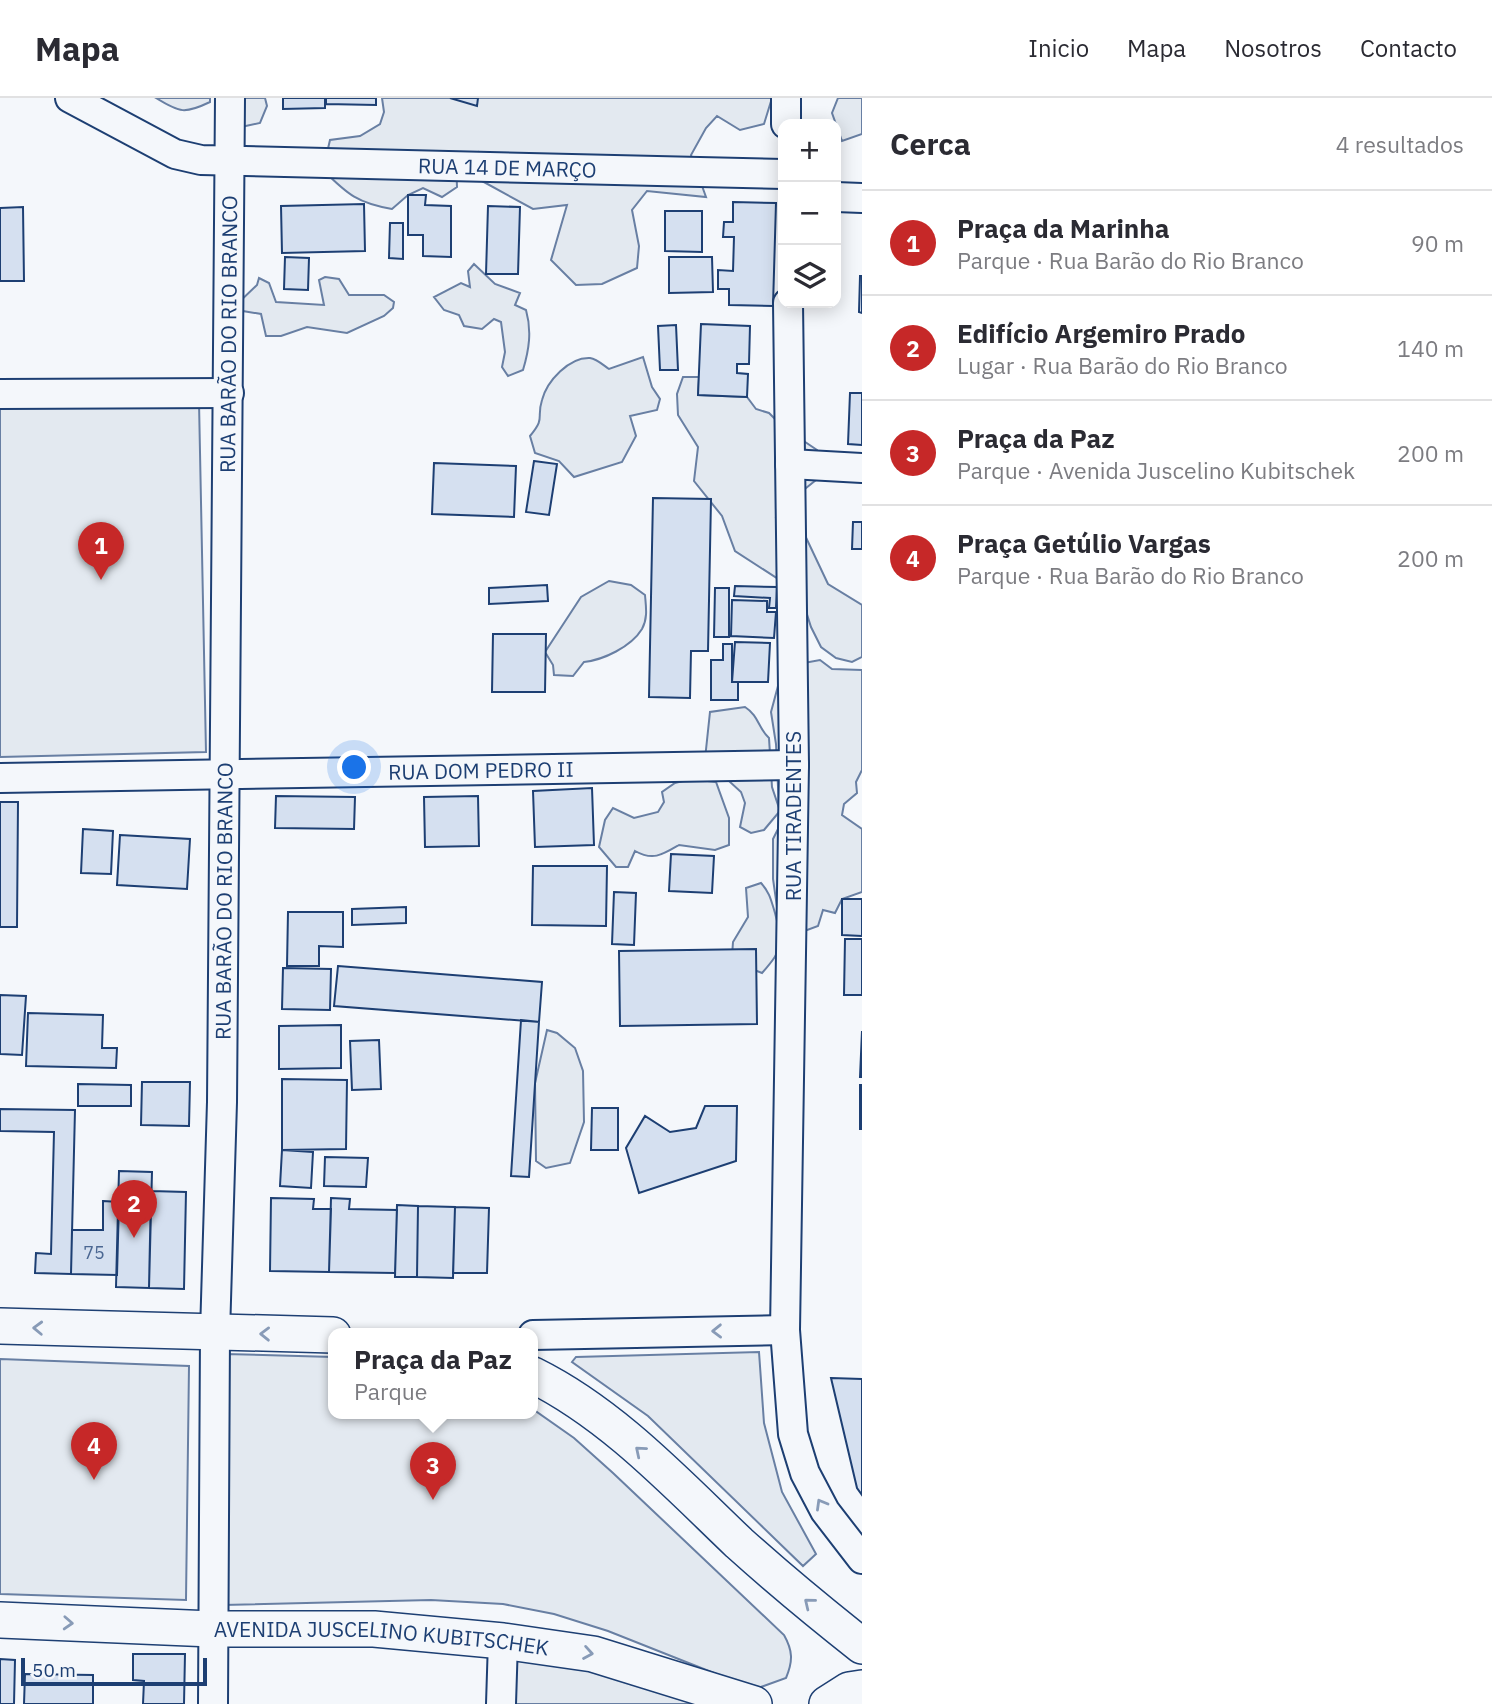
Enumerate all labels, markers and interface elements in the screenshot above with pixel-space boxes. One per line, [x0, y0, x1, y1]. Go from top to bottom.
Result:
text: Mapa [35, 27, 120, 70]
text: Inicio [1028, 32, 1089, 64]
text: Mapa [1127, 32, 1186, 64]
text: Nosotros [1224, 32, 1322, 64]
text: Contacto [1360, 32, 1457, 64]
map controls [778, 119, 841, 308]
button: + [778, 119, 841, 182]
text: Cerca [890, 124, 971, 163]
text: 4 resultados [1336, 129, 1464, 159]
street label: RUA 14 DE MARÇO [418, 151, 597, 184]
button: − [778, 182, 841, 245]
street label: RUA BARÃO DO RIO BRANCO [213, 195, 243, 473]
text: Praça da Marinha [957, 211, 1170, 245]
text: 1 [906, 228, 920, 258]
text: 90 m [1411, 228, 1464, 258]
button: layers [778, 245, 841, 308]
text: Parque · Rua Barão do Rio Branco [957, 245, 1304, 275]
text: Edifício Argemiro Prado [957, 316, 1245, 350]
text: 2 [906, 333, 920, 363]
text: 140 m [1397, 333, 1464, 363]
text: Lugar · Rua Barão do Rio Branco [957, 350, 1288, 380]
text: Praça da Paz [957, 421, 1115, 455]
text: 3 [906, 438, 920, 468]
text: 200 m [1397, 438, 1464, 468]
text: Parque · Avenida Juscelino Kubitschek [957, 455, 1355, 485]
pin: 1 [78, 522, 124, 580]
text: Praça Getúlio Vargas [957, 526, 1211, 560]
text: 4 [906, 543, 920, 573]
text: 200 m [1397, 543, 1464, 573]
text: Parque · Rua Barão do Rio Branco [957, 560, 1304, 590]
street label: RUA TIRADENTES [779, 731, 807, 901]
your location [337, 750, 371, 784]
street label: RUA DOM PEDRO II [388, 755, 574, 786]
street label: RUA BARÃO DO RIO BRANCO [208, 762, 239, 1040]
pin: 2 [111, 1180, 157, 1238]
house number: 75 [83, 1241, 105, 1264]
one-way arrow [32, 1320, 43, 1335]
one-way arrow [711, 1324, 722, 1339]
one-way arrow [259, 1326, 270, 1342]
popup [328, 1328, 538, 1419]
text: Praça da Paz [354, 1342, 512, 1376]
text: Parque [354, 1376, 427, 1406]
pin: 4 [71, 1422, 117, 1480]
pin: 3 [410, 1442, 456, 1500]
one-way arrow [635, 1447, 648, 1459]
one-way arrow [817, 1499, 830, 1512]
one-way arrow [804, 1599, 817, 1612]
one-way arrow [63, 1615, 74, 1630]
street label: AVENIDA JUSCELINO KUBITSCHEK [214, 1615, 551, 1661]
one-way arrow [582, 1645, 594, 1660]
scale bar [21, 1655, 206, 1687]
text: 50 m [32, 1658, 76, 1682]

